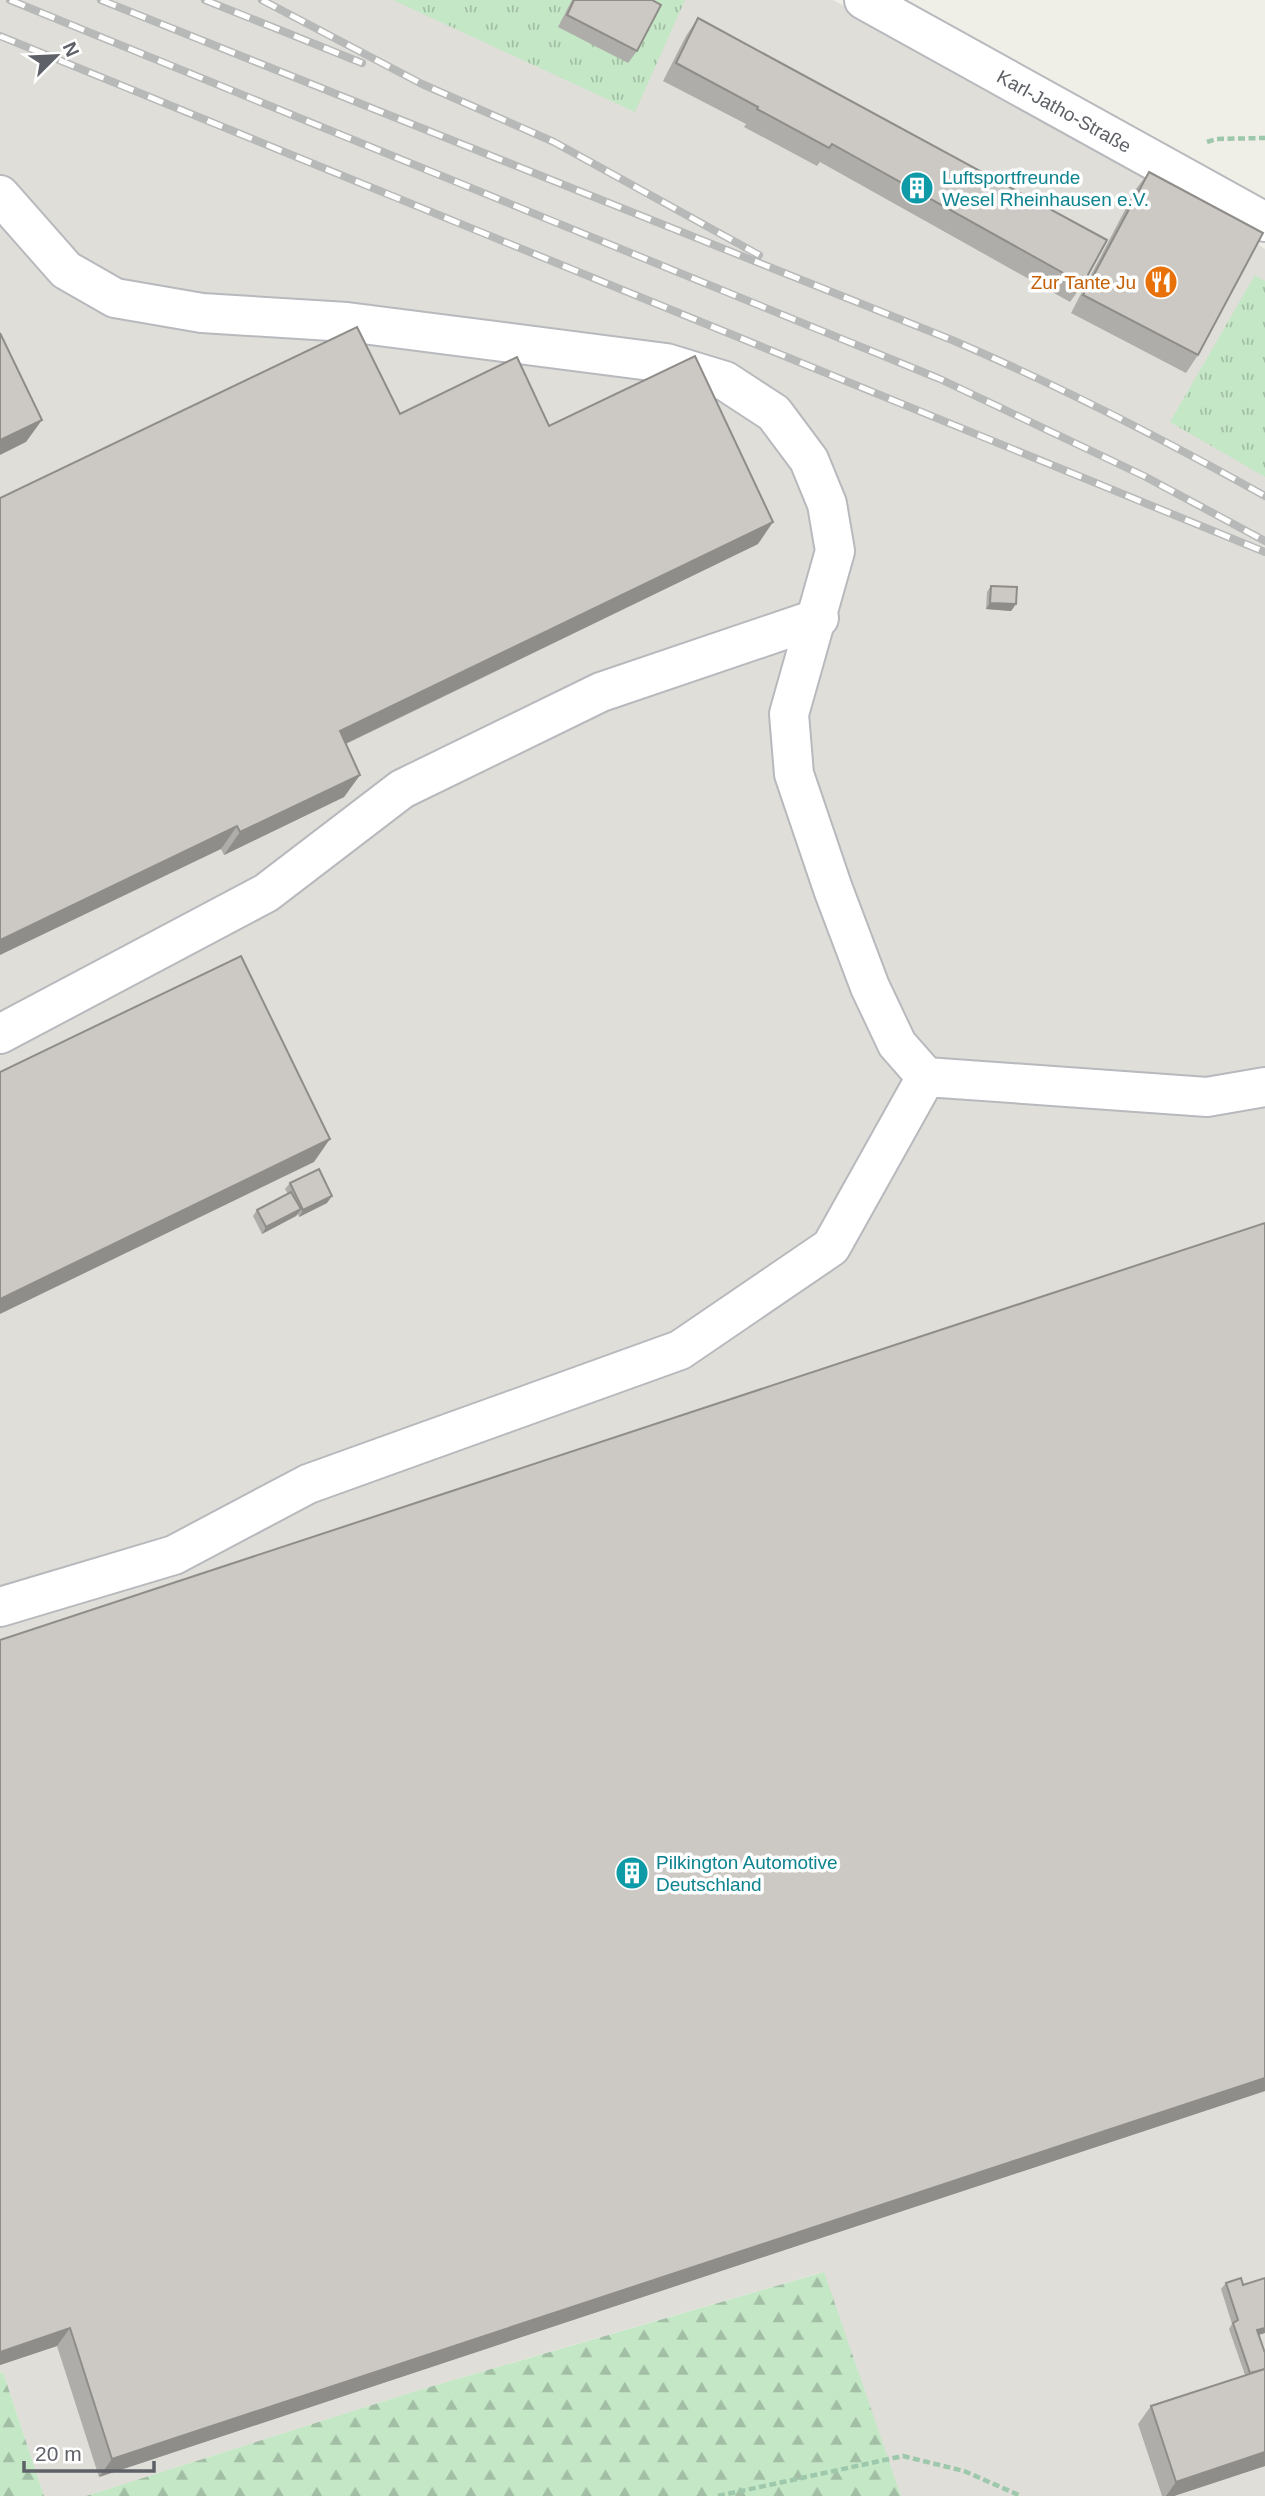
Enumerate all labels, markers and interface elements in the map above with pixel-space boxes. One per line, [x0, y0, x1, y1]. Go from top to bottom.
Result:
north arrow [21, 21, 91, 91]
text: N [59, 39, 83, 60]
street label: Karl-Jatho-Straße [994, 65, 1135, 156]
place label: Luftsportfreunde Wesel Rheinhausen e.V. [942, 167, 1149, 210]
building icon: Luftsportfreunde Wesel Rheinhausen e.V. [898, 169, 936, 207]
restaurant icon: Zur Tante Ju [1142, 263, 1180, 301]
place label: Zur Tante Ju [1031, 272, 1136, 293]
place label: Pilkington Automotive Deutschland [656, 1852, 838, 1895]
building icon: Pilkington Automotive Deutschland [613, 1854, 651, 1892]
scale bar [24, 2430, 154, 2474]
text: 20 m [35, 2442, 82, 2465]

